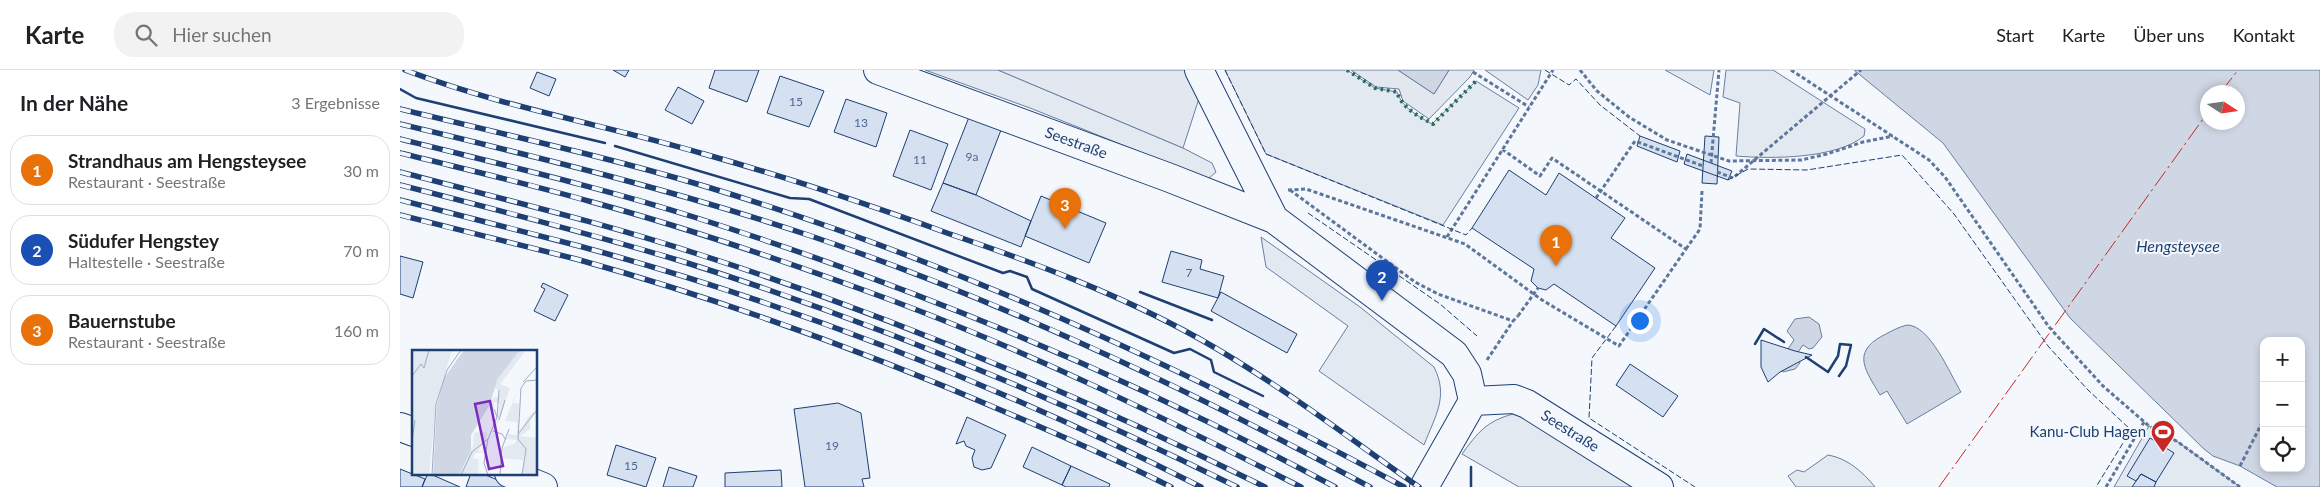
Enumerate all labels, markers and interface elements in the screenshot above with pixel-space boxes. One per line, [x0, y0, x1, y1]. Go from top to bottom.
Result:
search box [114, 12, 464, 57]
text: Karte [25, 20, 84, 49]
icon: search [132, 21, 160, 49]
text: Hier suchen [172, 23, 272, 46]
text: Start [1996, 24, 2034, 46]
text: Karte [2062, 24, 2105, 46]
text: Über uns [2133, 24, 2205, 46]
text: Kontakt [2233, 24, 2295, 46]
north arrow [2200, 85, 2245, 130]
text: In der Nähe [20, 90, 128, 115]
text: 3 Ergebnisse [291, 93, 380, 112]
house number: 15 [789, 94, 803, 109]
house number: 13 [854, 115, 868, 130]
street label: Seestraße [1043, 122, 1110, 162]
text: Strandhaus am Hengsteysee [68, 149, 306, 172]
house number: 9a [966, 149, 978, 164]
house number: 11 [913, 152, 927, 167]
text: 1 [32, 161, 42, 180]
text: 30 m [343, 161, 379, 180]
text: Restaurant · Seestraße [68, 172, 226, 191]
pin: 3 [1049, 188, 1081, 229]
pin: 1 [1540, 225, 1572, 266]
text: Südufer Hengstey [68, 229, 219, 252]
water label: Hengsteysee [2136, 236, 2220, 255]
text: 2 [32, 241, 42, 260]
text: 70 m [343, 241, 379, 260]
text: Haltestelle · Seestraße [68, 252, 225, 271]
pin: 2 [1366, 260, 1398, 301]
house number: 7 [1186, 265, 1193, 280]
your location [1627, 308, 1653, 334]
text: Bauernstube [68, 309, 176, 332]
text: 3 [32, 321, 42, 340]
text: 160 m [334, 321, 379, 340]
text: Restaurant · Seestraße [68, 332, 226, 351]
map controls [2260, 337, 2305, 472]
button: + [2260, 337, 2305, 382]
inset map [412, 350, 538, 474]
button: − [2260, 382, 2305, 427]
street label: Seestraße [1538, 405, 1603, 455]
sports icon: Kanu-Club Hagen [2150, 419, 2176, 453]
place label: Kanu-Club Hagen [2030, 422, 2146, 440]
button: locate [2260, 427, 2305, 472]
house number: 19 [825, 438, 839, 453]
house number: 15 [624, 458, 638, 473]

